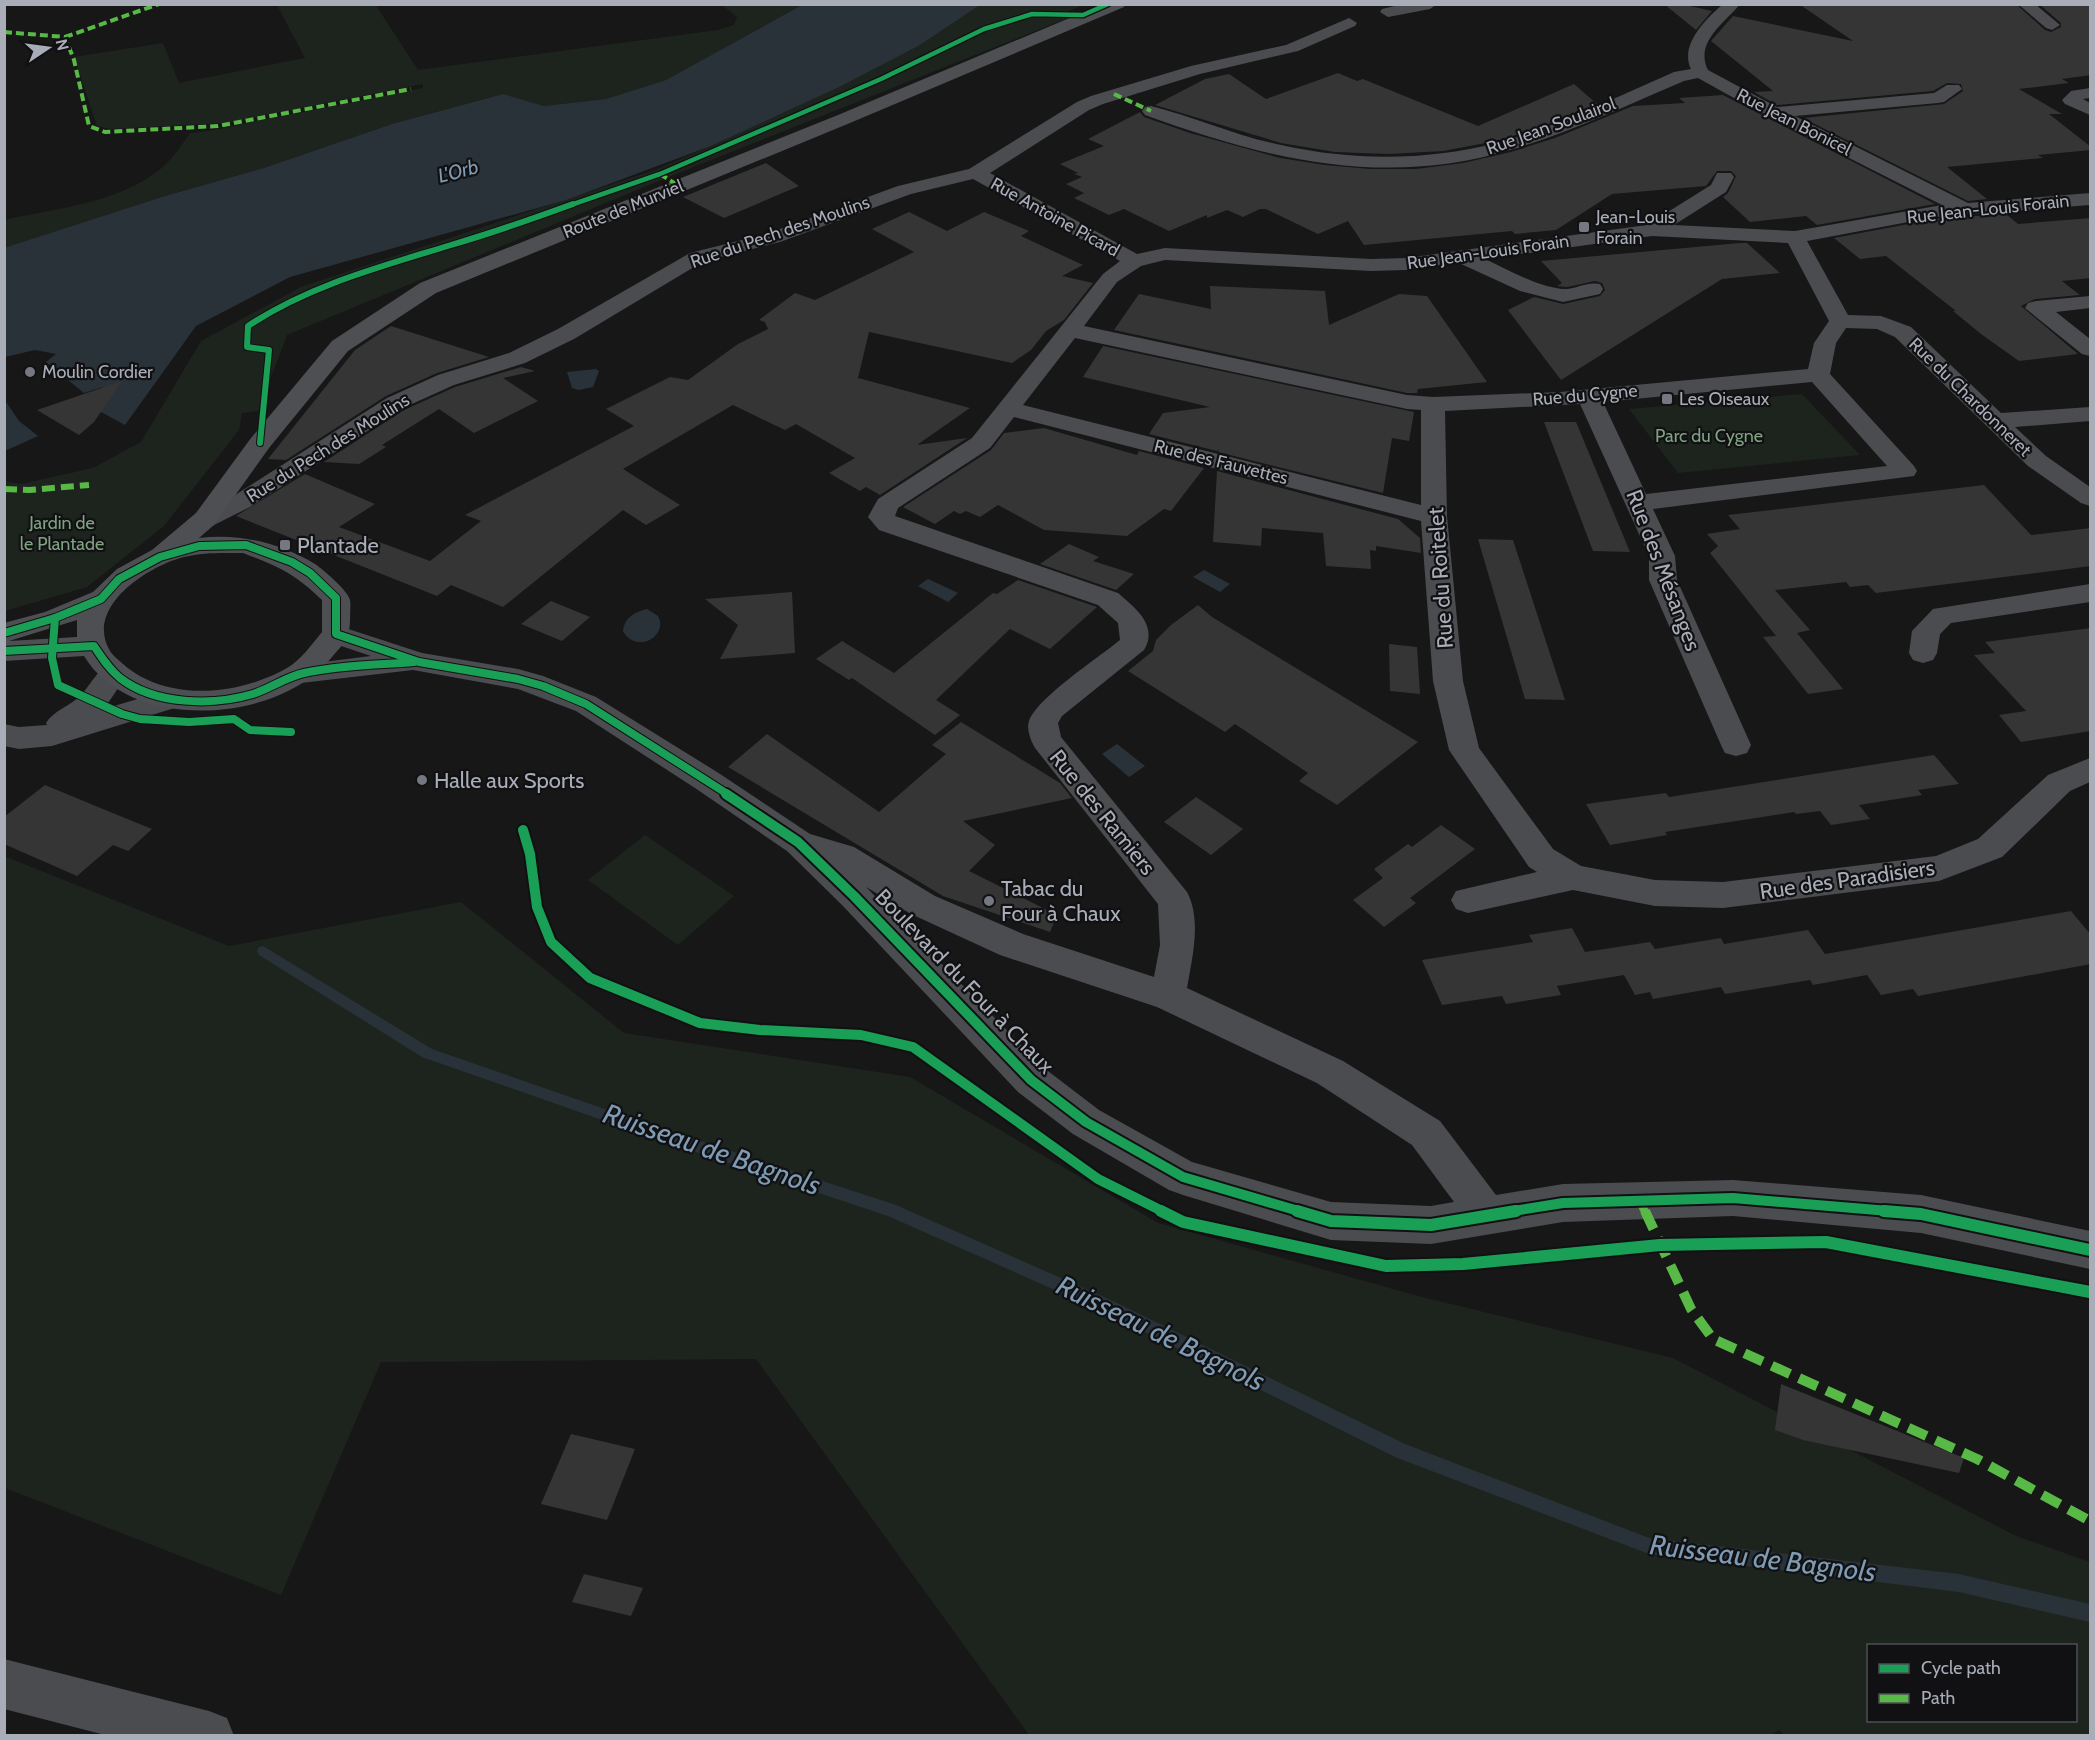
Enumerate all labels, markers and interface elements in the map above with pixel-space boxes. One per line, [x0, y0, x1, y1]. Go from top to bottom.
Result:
north arrow [18, 18, 78, 78]
text: N [52, 37, 73, 52]
street label: Rue Jean Bonicel [1733, 84, 1856, 161]
street label: Rue Jean Soulairol [1483, 92, 1619, 160]
water label: L'Orb [435, 154, 481, 188]
street label: Rue Antoine Picard [987, 173, 1123, 261]
street label: Route de Murviel [560, 175, 687, 243]
street label: Rue Jean-Louis Forain [1906, 190, 2070, 228]
street label: Rue du Pech des Moulins [687, 191, 873, 273]
place label: Jean-Louis Forain [1595, 206, 1675, 249]
marker: Jean-Louis Forain [1577, 220, 1591, 234]
street label: Rue Jean-Louis Forain [1406, 230, 1570, 274]
street label: Rue du Chardonneret [1904, 333, 2036, 461]
place label: Moulin Cordier [42, 361, 153, 383]
marker: Moulin Cordier [23, 365, 37, 379]
street label: Rue du Cygne [1532, 379, 1638, 411]
place label: Les Oiseaux [1679, 388, 1770, 410]
street label: Rue du Pech des Moulins [242, 389, 414, 507]
marker: Les Oiseaux [1660, 392, 1674, 406]
park label: Parc du Cygne [1655, 425, 1763, 447]
street label: Rue des Fauvettes [1152, 435, 1290, 489]
street label: Rue des Mésanges [1620, 486, 1707, 655]
street label: Rue du Roitelet [1422, 506, 1459, 649]
park label: Jardin de le Plantade [20, 512, 104, 555]
place label: Plantade [297, 532, 379, 559]
marker: Plantade [278, 538, 292, 552]
street label: Rue des Ramiers [1044, 744, 1161, 880]
place label: Halle aux Sports [434, 767, 584, 794]
marker: Halle aux Sports [415, 773, 429, 787]
street label: Rue des Paradisiers [1758, 854, 1936, 905]
place label: Tabac du Four à Chaux [1001, 875, 1121, 927]
street label: Boulevard du Four à Chaux [869, 883, 1060, 1080]
marker: Tabac du Four à Chaux [982, 894, 996, 908]
water label: Ruisseau de Bagnols [599, 1096, 825, 1202]
water label: Ruisseau de Bagnols [1051, 1268, 1271, 1398]
water label: Ruisseau de Bagnols [1648, 1527, 1878, 1589]
legend [1867, 1644, 2077, 1722]
text: Cycle path [1921, 1657, 2001, 1679]
text: Path [1921, 1687, 1955, 1709]

